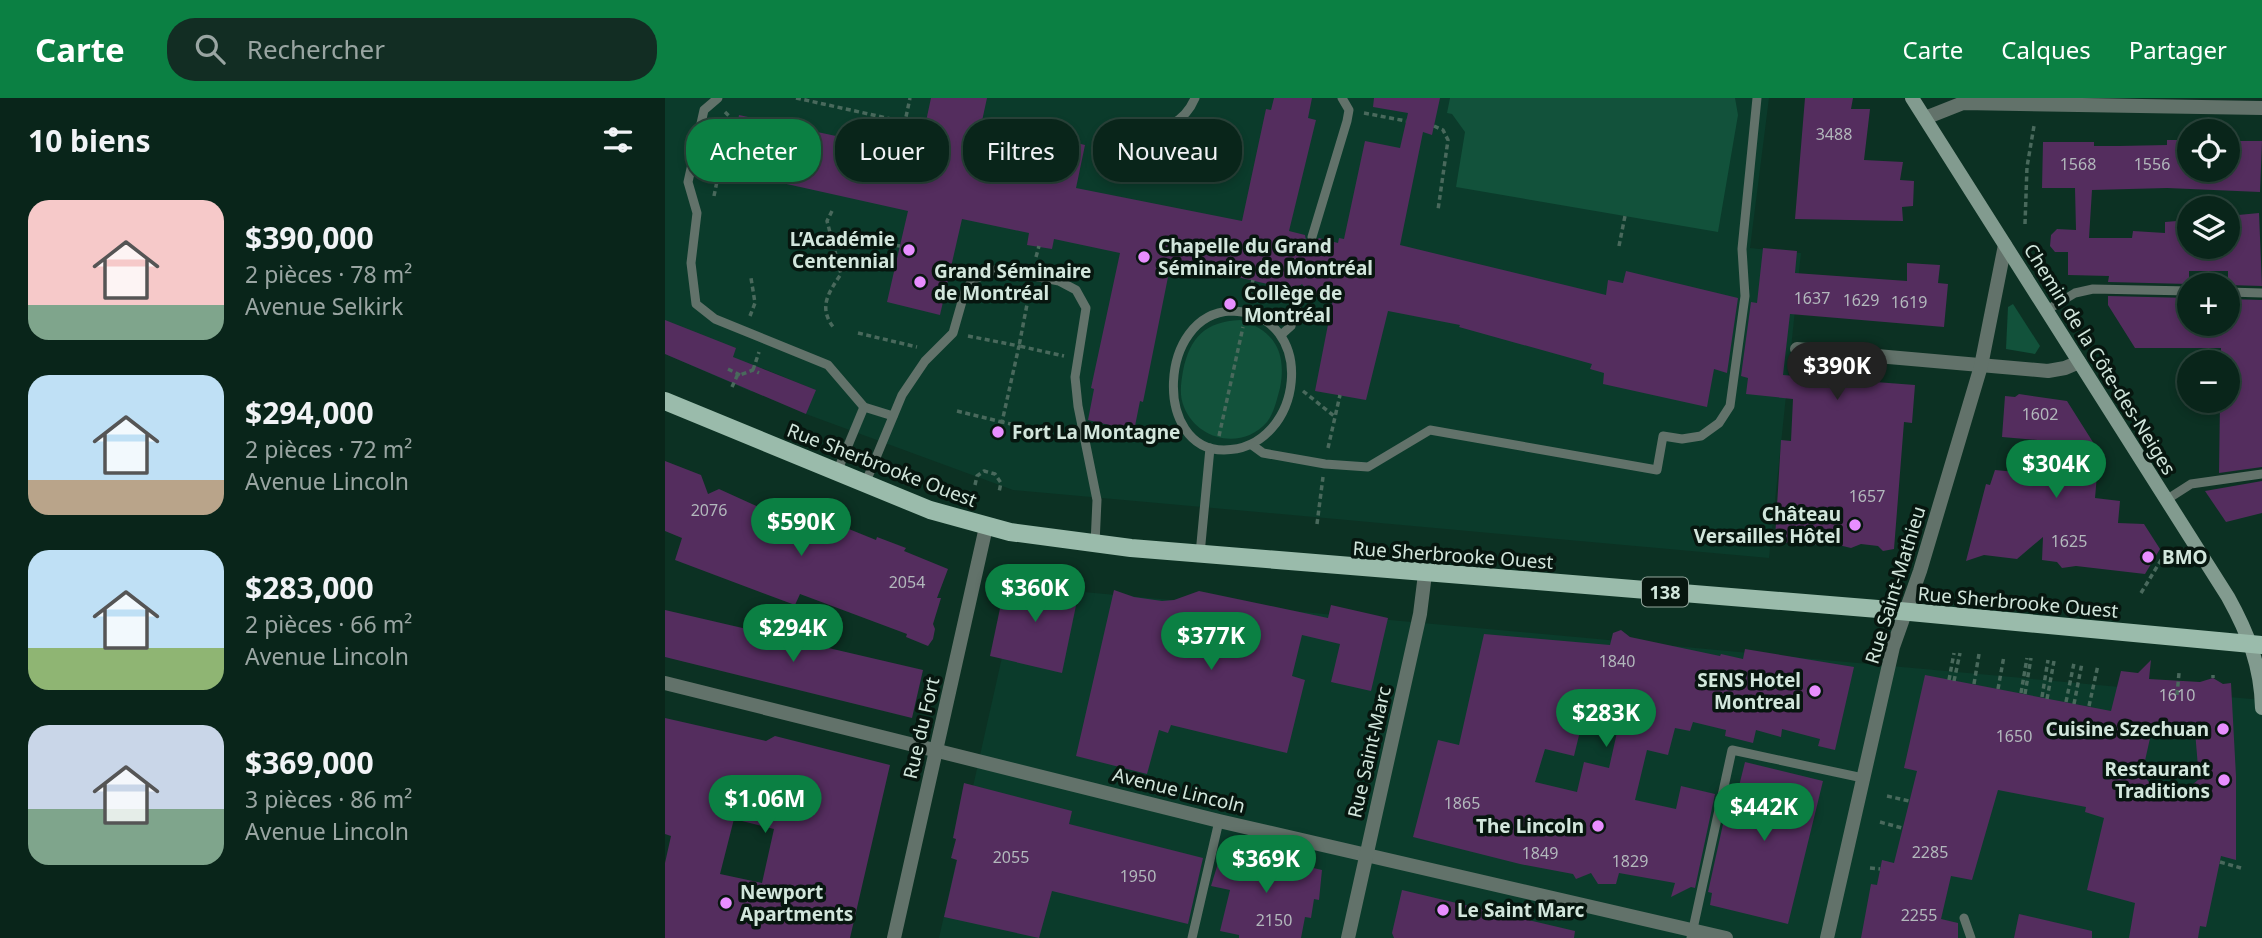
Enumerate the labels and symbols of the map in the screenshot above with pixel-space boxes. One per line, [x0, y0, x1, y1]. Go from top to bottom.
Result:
house number: 3488 [1816, 123, 1852, 145]
house number: 1568 [2060, 153, 2096, 175]
house number: 1556 [2134, 153, 2170, 175]
place label: L’Académie Centennial [790, 226, 895, 274]
place label: Chapelle du Grand Séminaire de Montréal [1158, 233, 1373, 281]
street label: Chemin de la Côte-des-Neiges [2018, 238, 2182, 480]
marker: L’Académie Centennial [901, 242, 917, 258]
marker: Chapelle du Grand Séminaire de Montréal [1136, 249, 1152, 265]
place label: Grand Séminaire de Montréal [934, 258, 1091, 306]
marker: Grand Séminaire de Montréal [912, 274, 928, 290]
place label: Collège de Montréal [1244, 280, 1342, 328]
house number: 1637 [1794, 287, 1830, 309]
house number: 1629 [1843, 289, 1879, 311]
house number: 1619 [1891, 291, 1927, 313]
marker: Collège de Montréal [1222, 296, 1238, 312]
pin: $390K [1788, 342, 1886, 402]
house number: 1602 [2022, 403, 2058, 425]
street label: Rue Sherbrooke Ouest [783, 417, 981, 513]
place label: Fort La Montagne [1012, 419, 1180, 445]
marker: Fort La Montagne [990, 424, 1006, 440]
pin: $304K [2007, 440, 2105, 500]
house number: 1657 [1849, 485, 1885, 507]
pin: $590K [752, 498, 850, 558]
house number: 2076 [691, 499, 727, 521]
place label: Château Versailles Hôtel [1694, 501, 1841, 549]
street label: Rue Saint-Mathieu [1859, 503, 1931, 667]
marker: Château Versailles Hôtel [1847, 517, 1863, 533]
house number: 1625 [2051, 530, 2087, 552]
street label: Rue Sherbrooke Ouest [1352, 535, 1554, 575]
place label: BMO [2162, 544, 2208, 570]
marker: BMO [2140, 549, 2156, 565]
pin: $360K [986, 564, 1084, 624]
house number: 2054 [889, 571, 925, 593]
road number: 138 [1642, 578, 1688, 606]
street label: Rue Sherbrooke Ouest [1917, 580, 2119, 624]
pin: $294K [744, 604, 842, 664]
pin: $377K [1162, 612, 1260, 672]
house number: 1840 [1599, 650, 1635, 672]
place label: SENS Hotel Montreal [1697, 667, 1801, 715]
street label: Rue du Fort [897, 674, 945, 781]
marker: SENS Hotel Montreal [1807, 683, 1823, 699]
street label: Rue Saint-Marc [1341, 684, 1397, 820]
house number: 1610 [2159, 684, 2195, 706]
pin: $283K [1557, 690, 1655, 749]
place label: Cuisine Szechuan [2046, 716, 2209, 742]
marker: Cuisine Szechuan [2215, 721, 2231, 737]
house number: 1650 [1996, 725, 2032, 747]
place label: Restaurant Traditions [2105, 756, 2210, 804]
street label: Avenue Lincoln [1110, 761, 1248, 819]
marker: Restaurant Traditions [2216, 772, 2232, 788]
pin: $1.06M [708, 776, 822, 835]
pin: $442K [1715, 784, 1813, 843]
house number: 1865 [1444, 792, 1480, 814]
place label: The Lincoln [1476, 813, 1584, 839]
marker: The Lincoln [1590, 818, 1606, 834]
pin: $369K [1217, 836, 1315, 895]
house number: 2285 [1912, 841, 1948, 863]
house number: 1849 [1522, 842, 1558, 864]
house number: 2055 [993, 846, 1029, 868]
house number: 1829 [1612, 850, 1648, 872]
house number: 1950 [1120, 865, 1156, 887]
place label: Newport Apartments [740, 879, 853, 927]
marker: Newport Apartments [718, 895, 734, 911]
place label: Le Saint Marc [1457, 897, 1584, 923]
marker: Le Saint Marc [1435, 902, 1451, 918]
house number: 2255 [1901, 904, 1937, 926]
house number: 2150 [1256, 909, 1292, 931]

